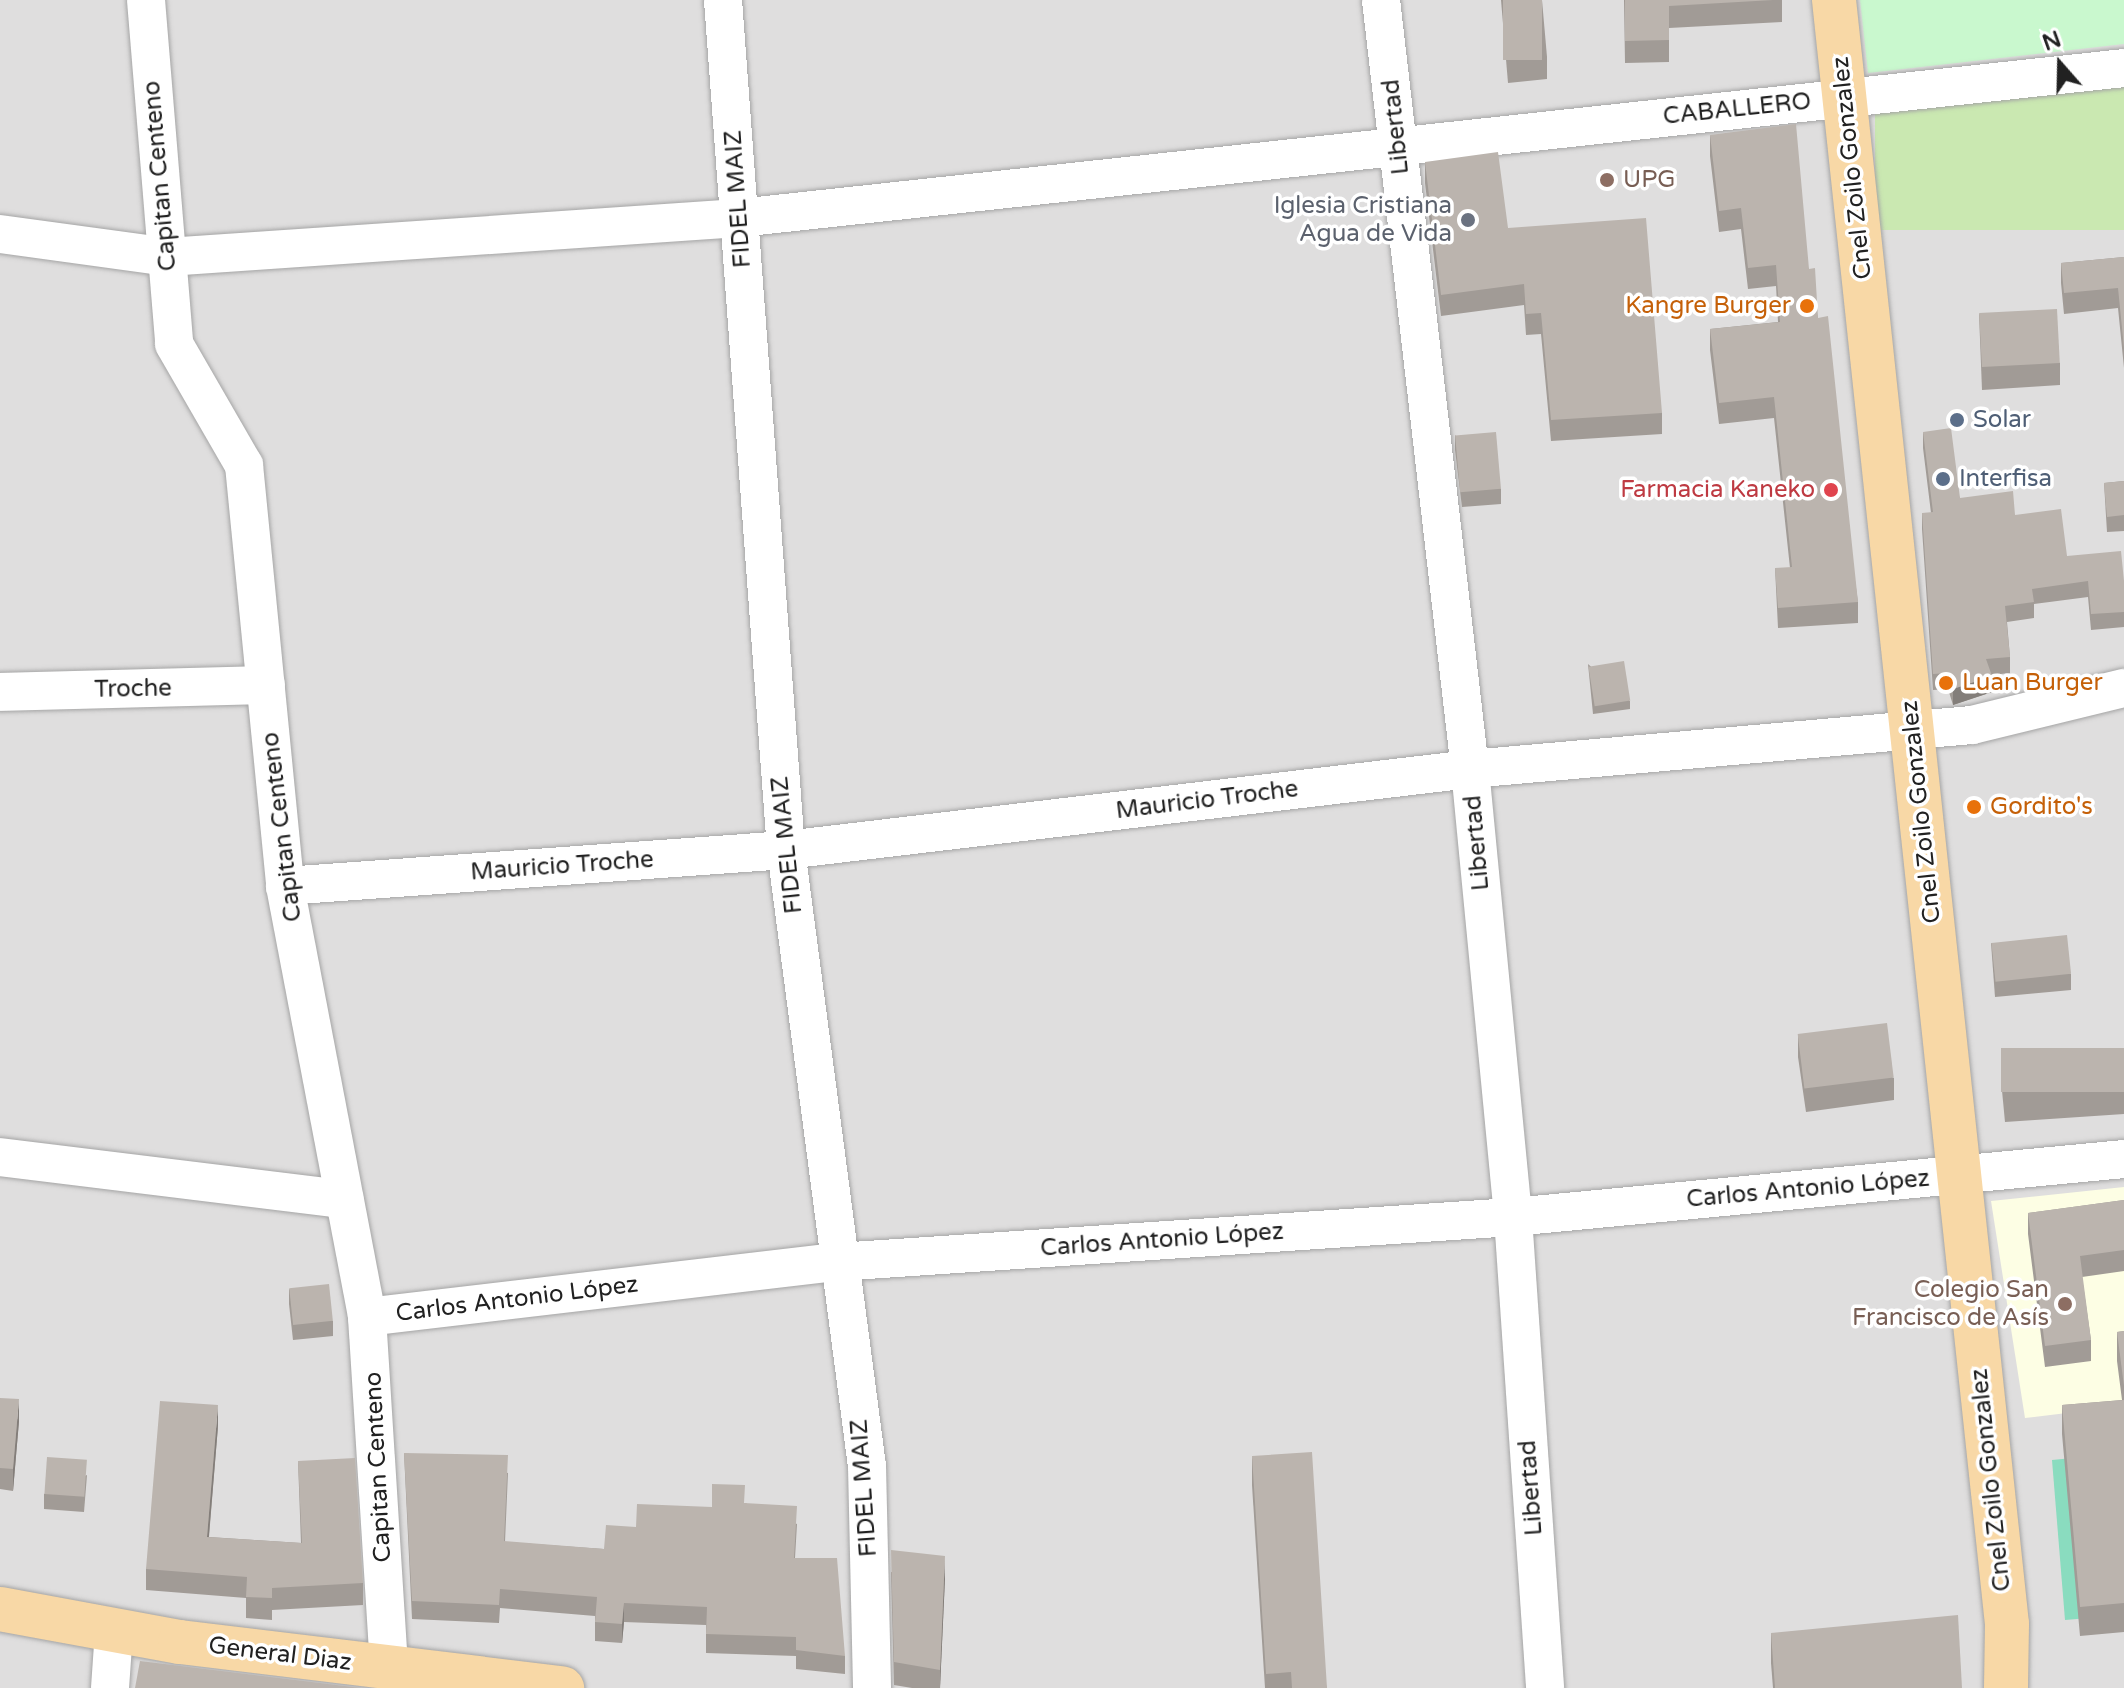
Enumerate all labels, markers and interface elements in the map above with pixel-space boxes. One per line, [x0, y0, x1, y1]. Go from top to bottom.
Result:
north arrow [2020, 24, 2100, 104]
text: N [2039, 26, 2065, 57]
street label: Cnel Zoilo Gonzalez [1826, 55, 1878, 281]
street label: Libertad [1377, 78, 1415, 176]
street label: Capitan Centeno [137, 80, 183, 272]
street label: CABALLERO [1662, 87, 1812, 131]
street label: FIDEL MAIZ [719, 129, 757, 269]
place label: UPG [1623, 166, 1675, 194]
marker: UPG [1598, 171, 1616, 189]
place label: Iglesia Cristiana Agua de Vida [1274, 192, 1452, 248]
marker: Iglesia Cristiana Agua de Vida [1459, 211, 1477, 229]
place label: Kangre Burger [1625, 292, 1791, 320]
marker: Kangre Burger [1798, 297, 1816, 315]
place label: Solar [1973, 406, 2031, 434]
marker: Solar [1948, 411, 1966, 429]
place label: Interfisa [1959, 465, 2052, 493]
marker: Interfisa [1934, 470, 1952, 488]
place label: Farmacia Kaneko [1620, 476, 1815, 504]
marker: Farmacia Kaneko [1822, 481, 1840, 499]
place label: Luan Burger [1962, 669, 2103, 697]
street label: Troche [94, 674, 172, 704]
marker: Luan Burger [1937, 674, 1955, 692]
street label: Cnel Zoilo Gonzalez [1895, 699, 1947, 925]
street label: Capitan Centeno [256, 731, 308, 923]
street label: FIDEL MAIZ [765, 775, 809, 915]
street label: Mauricio Troche [1114, 775, 1300, 825]
place label: Gordito's [1990, 793, 2093, 821]
street label: Libertad [1458, 794, 1496, 892]
marker: Gordito's [1965, 798, 1983, 816]
street label: Mauricio Troche [469, 845, 655, 887]
street label: Carlos Antonio López [1685, 1164, 1931, 1214]
street label: Carlos Antonio López [1039, 1217, 1285, 1263]
street label: Carlos Antonio López [394, 1270, 640, 1328]
place label: Colegio San Francisco de Asís [1852, 1276, 2049, 1332]
marker: Colegio San Francisco de Asís [2056, 1295, 2074, 1313]
street label: Cnel Zoilo Gonzalez [1965, 1367, 2017, 1593]
street label: Capitan Centeno [359, 1371, 397, 1563]
street label: FIDEL MAIZ [845, 1418, 883, 1558]
street label: Libertad [1513, 1439, 1549, 1537]
street label: General Diaz [207, 1631, 353, 1677]

